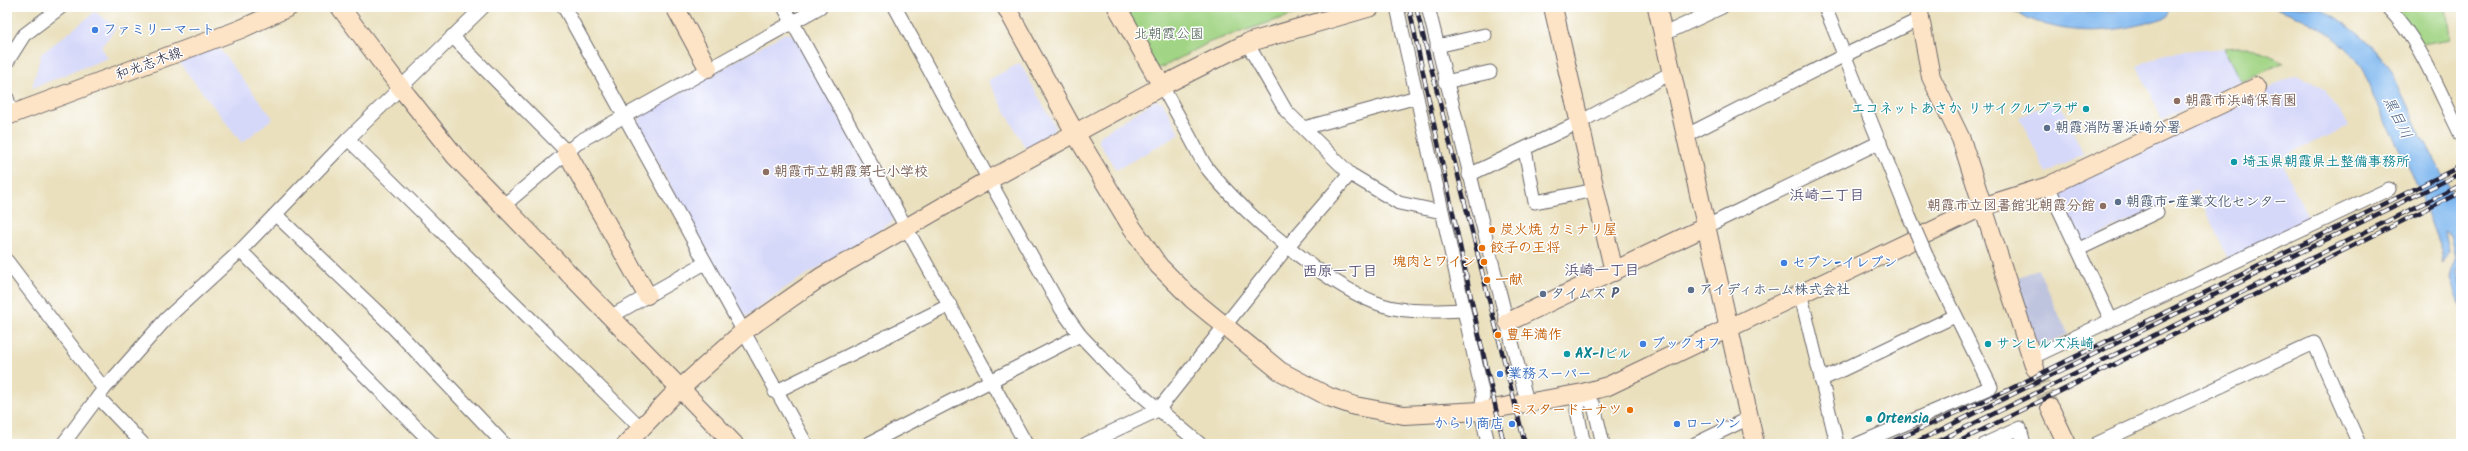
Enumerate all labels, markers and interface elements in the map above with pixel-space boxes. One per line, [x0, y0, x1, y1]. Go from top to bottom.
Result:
place label: ファミリーマート [103, 19, 216, 41]
park label: 北朝霞公園 [1134, 23, 1204, 45]
marker: ファミリーマート [90, 25, 100, 35]
street label: 和光志木線 [112, 42, 186, 86]
place label: 朝霞市浜崎保育園 [2185, 90, 2297, 112]
water label: 黒目川 [2376, 93, 2418, 143]
marker: 朝霞市浜崎保育園 [2172, 96, 2182, 106]
place label: エコネットあさか リサイクルプラザ [1851, 98, 2078, 120]
marker: エコネットあさか リサイクルプラザ [2081, 104, 2091, 114]
place label: 朝霞消防署浜崎分署 [2055, 117, 2181, 139]
marker: 朝霞消防署浜崎分署 [2042, 123, 2052, 133]
place label: 埼玉県朝霞県土整備事務所 [2242, 151, 2410, 173]
marker: 埼玉県朝霞県土整備事務所 [2229, 157, 2239, 167]
place label: 朝霞市立朝霞第七小学校 [774, 161, 928, 183]
marker: 朝霞市立朝霞第七小学校 [761, 167, 771, 177]
district label: 浜崎二丁目 [1789, 184, 1865, 208]
place label: 朝霞市-産業文化センター [2126, 191, 2287, 213]
place label: 朝霞市立図書館北朝霞分館 [1927, 195, 2095, 217]
marker: 朝霞市-産業文化センター [2113, 197, 2123, 207]
marker: 朝霞市立図書館北朝霞分館 [2098, 201, 2108, 211]
place label: 炭火焼 カミナリ屋 [1500, 219, 1617, 241]
marker: 炭火焼 カミナリ屋 [1487, 225, 1497, 235]
place label: 餃子の王将 [1490, 237, 1560, 259]
marker: 餃子の王将 [1477, 243, 1487, 253]
place label: 塊肉とワイン [1392, 251, 1476, 273]
place label: セブン-イレブン [1792, 252, 1897, 274]
marker: 塊肉とワイン [1479, 257, 1489, 267]
marker: セブン-イレブン [1779, 258, 1789, 268]
district label: 浜崎一丁目 [1564, 259, 1640, 283]
district label: 西原一丁目 [1302, 260, 1378, 284]
place label: 一献 [1495, 269, 1523, 291]
marker: 一献 [1482, 275, 1492, 285]
place label: アイディホーム株式会社 [1699, 279, 1850, 301]
place label: タイムズ P [1551, 283, 1620, 305]
marker: アイディホーム株式会社 [1686, 285, 1696, 295]
marker: タイムズ P [1538, 289, 1548, 299]
place label: 豊年満作 [1506, 324, 1562, 346]
marker: 豊年満作 [1493, 330, 1503, 340]
place label: ブックオフ [1651, 333, 1721, 355]
place label: サンヒルズ浜崎 [1996, 333, 2094, 355]
marker: ブックオフ [1638, 339, 1648, 349]
marker: サンヒルズ浜崎 [1983, 339, 1993, 349]
place label: AX-1ビル [1575, 343, 1631, 365]
marker: AX-1ビル [1562, 349, 1572, 359]
place label: 業務スーパー [1508, 363, 1591, 385]
marker: 業務スーパー [1495, 369, 1505, 379]
place label: ミスタードーナツ [1510, 399, 1622, 421]
marker: ミスタードーナツ [1625, 405, 1635, 415]
place label: Ortensia [1877, 408, 1929, 430]
place label: からり商店 [1434, 413, 1504, 435]
place label: ローソン [1685, 413, 1741, 435]
marker: Ortensia [1864, 414, 1874, 424]
marker: からり商店 [1507, 419, 1517, 429]
marker: ローソン [1672, 419, 1682, 429]

